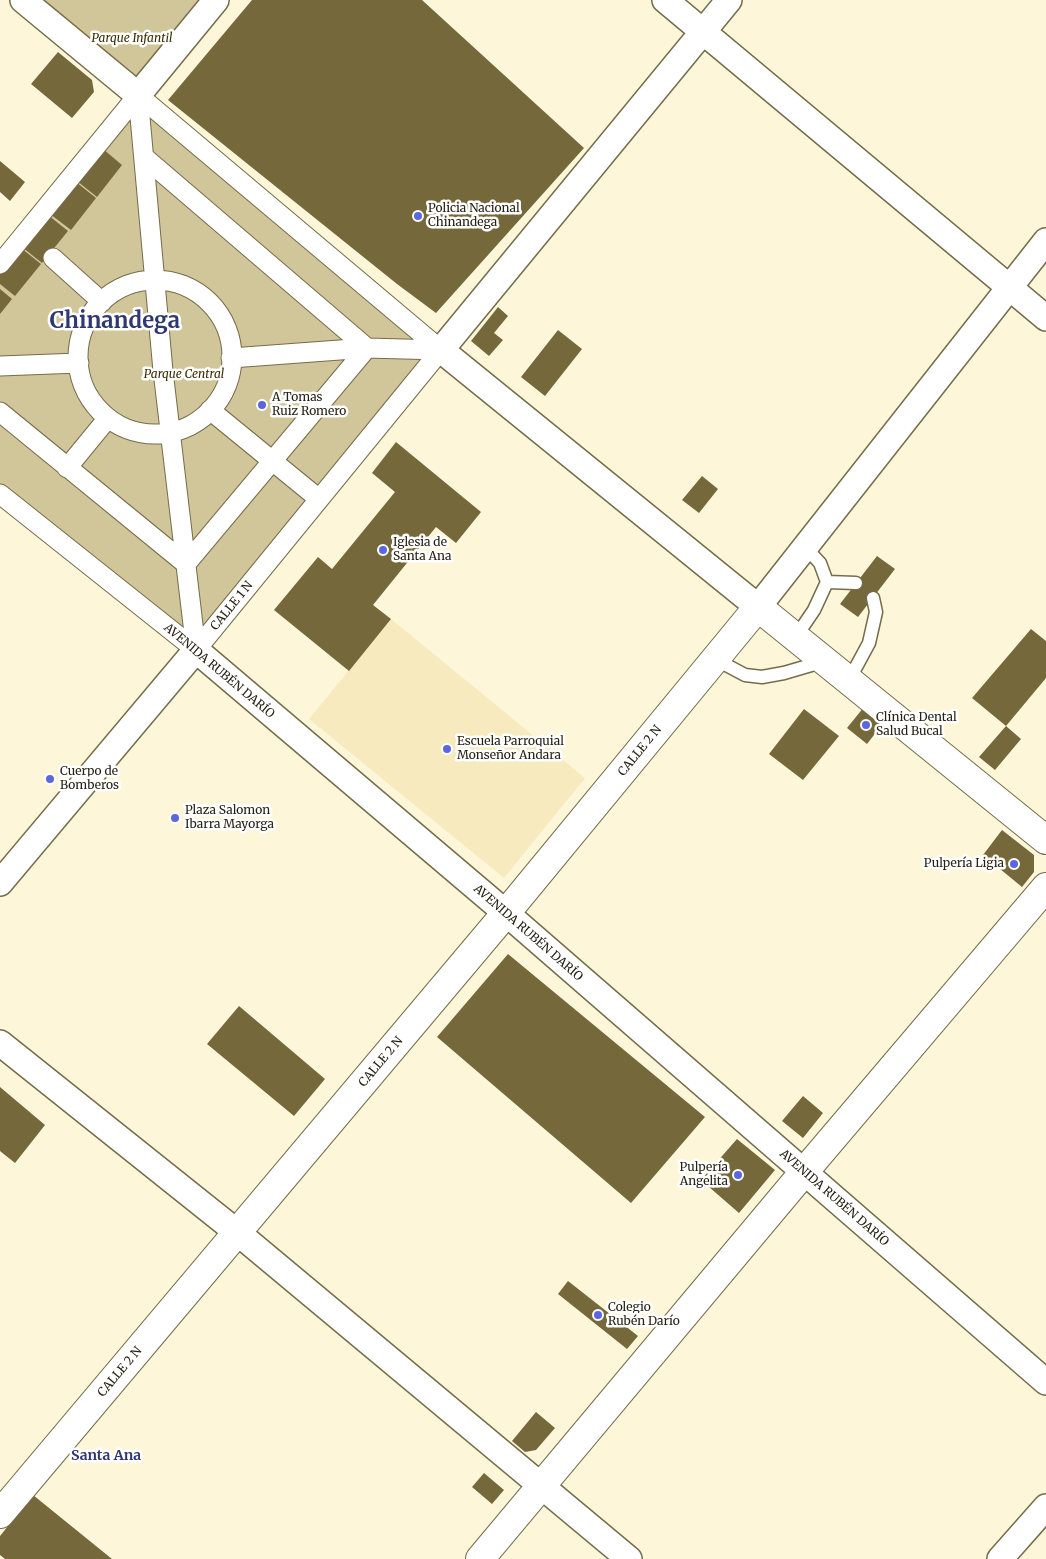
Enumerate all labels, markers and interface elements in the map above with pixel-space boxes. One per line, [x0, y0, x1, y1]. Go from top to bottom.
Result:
park label: Parque Infantil [91, 32, 173, 46]
place label: Policia Nacional Chinandega [428, 202, 520, 230]
marker: Policia Nacional Chinandega [412, 210, 424, 222]
district label: Chinandega [50, 309, 180, 335]
park label: Parque Central [144, 368, 224, 382]
place label: A Tomas Ruiz Romero [272, 391, 346, 419]
marker: A Tomas Ruiz Romero [256, 399, 268, 411]
place label: Iglesia de Santa Ana [393, 536, 451, 564]
marker: Iglesia de Santa Ana [377, 544, 389, 556]
street label: CALLE 1 N [208, 579, 256, 633]
street label: AVENIDA RUBÉN DARÍO [161, 621, 277, 721]
place label: Clínica Dental Salud Bucal [876, 711, 957, 739]
marker: Clínica Dental Salud Bucal [860, 719, 872, 731]
street label: CALLE 2 N [615, 723, 665, 779]
place label: Escuela Parroquial Monseñor Andara [457, 735, 564, 763]
marker: Escuela Parroquial Monseñor Andara [441, 743, 453, 755]
place label: Cuerpo de Bomberos [60, 765, 119, 793]
marker: Cuerpo de Bomberos [44, 773, 56, 785]
place label: Plaza Salomon Ibarra Mayorga [185, 804, 274, 832]
marker: Plaza Salomon Ibarra Mayorga [169, 812, 181, 824]
place label: Pulpería Ligia [924, 857, 1004, 871]
marker: Pulpería Ligia [1008, 858, 1020, 870]
street label: AVENIDA RUBÉN DARÍO [471, 882, 585, 984]
street label: CALLE 2 N [356, 1034, 406, 1090]
street label: AVENIDA RUBÉN DARÍO [777, 1147, 891, 1249]
place label: Pulpería Angelita [679, 1161, 728, 1189]
marker: Pulpería Angelita [732, 1169, 744, 1181]
place label: Colegio Rubén Darío [608, 1301, 680, 1329]
marker: Colegio Rubén Darío [592, 1309, 604, 1321]
street label: CALLE 2 N [95, 1344, 145, 1400]
district label: Santa Ana [71, 1448, 141, 1464]

